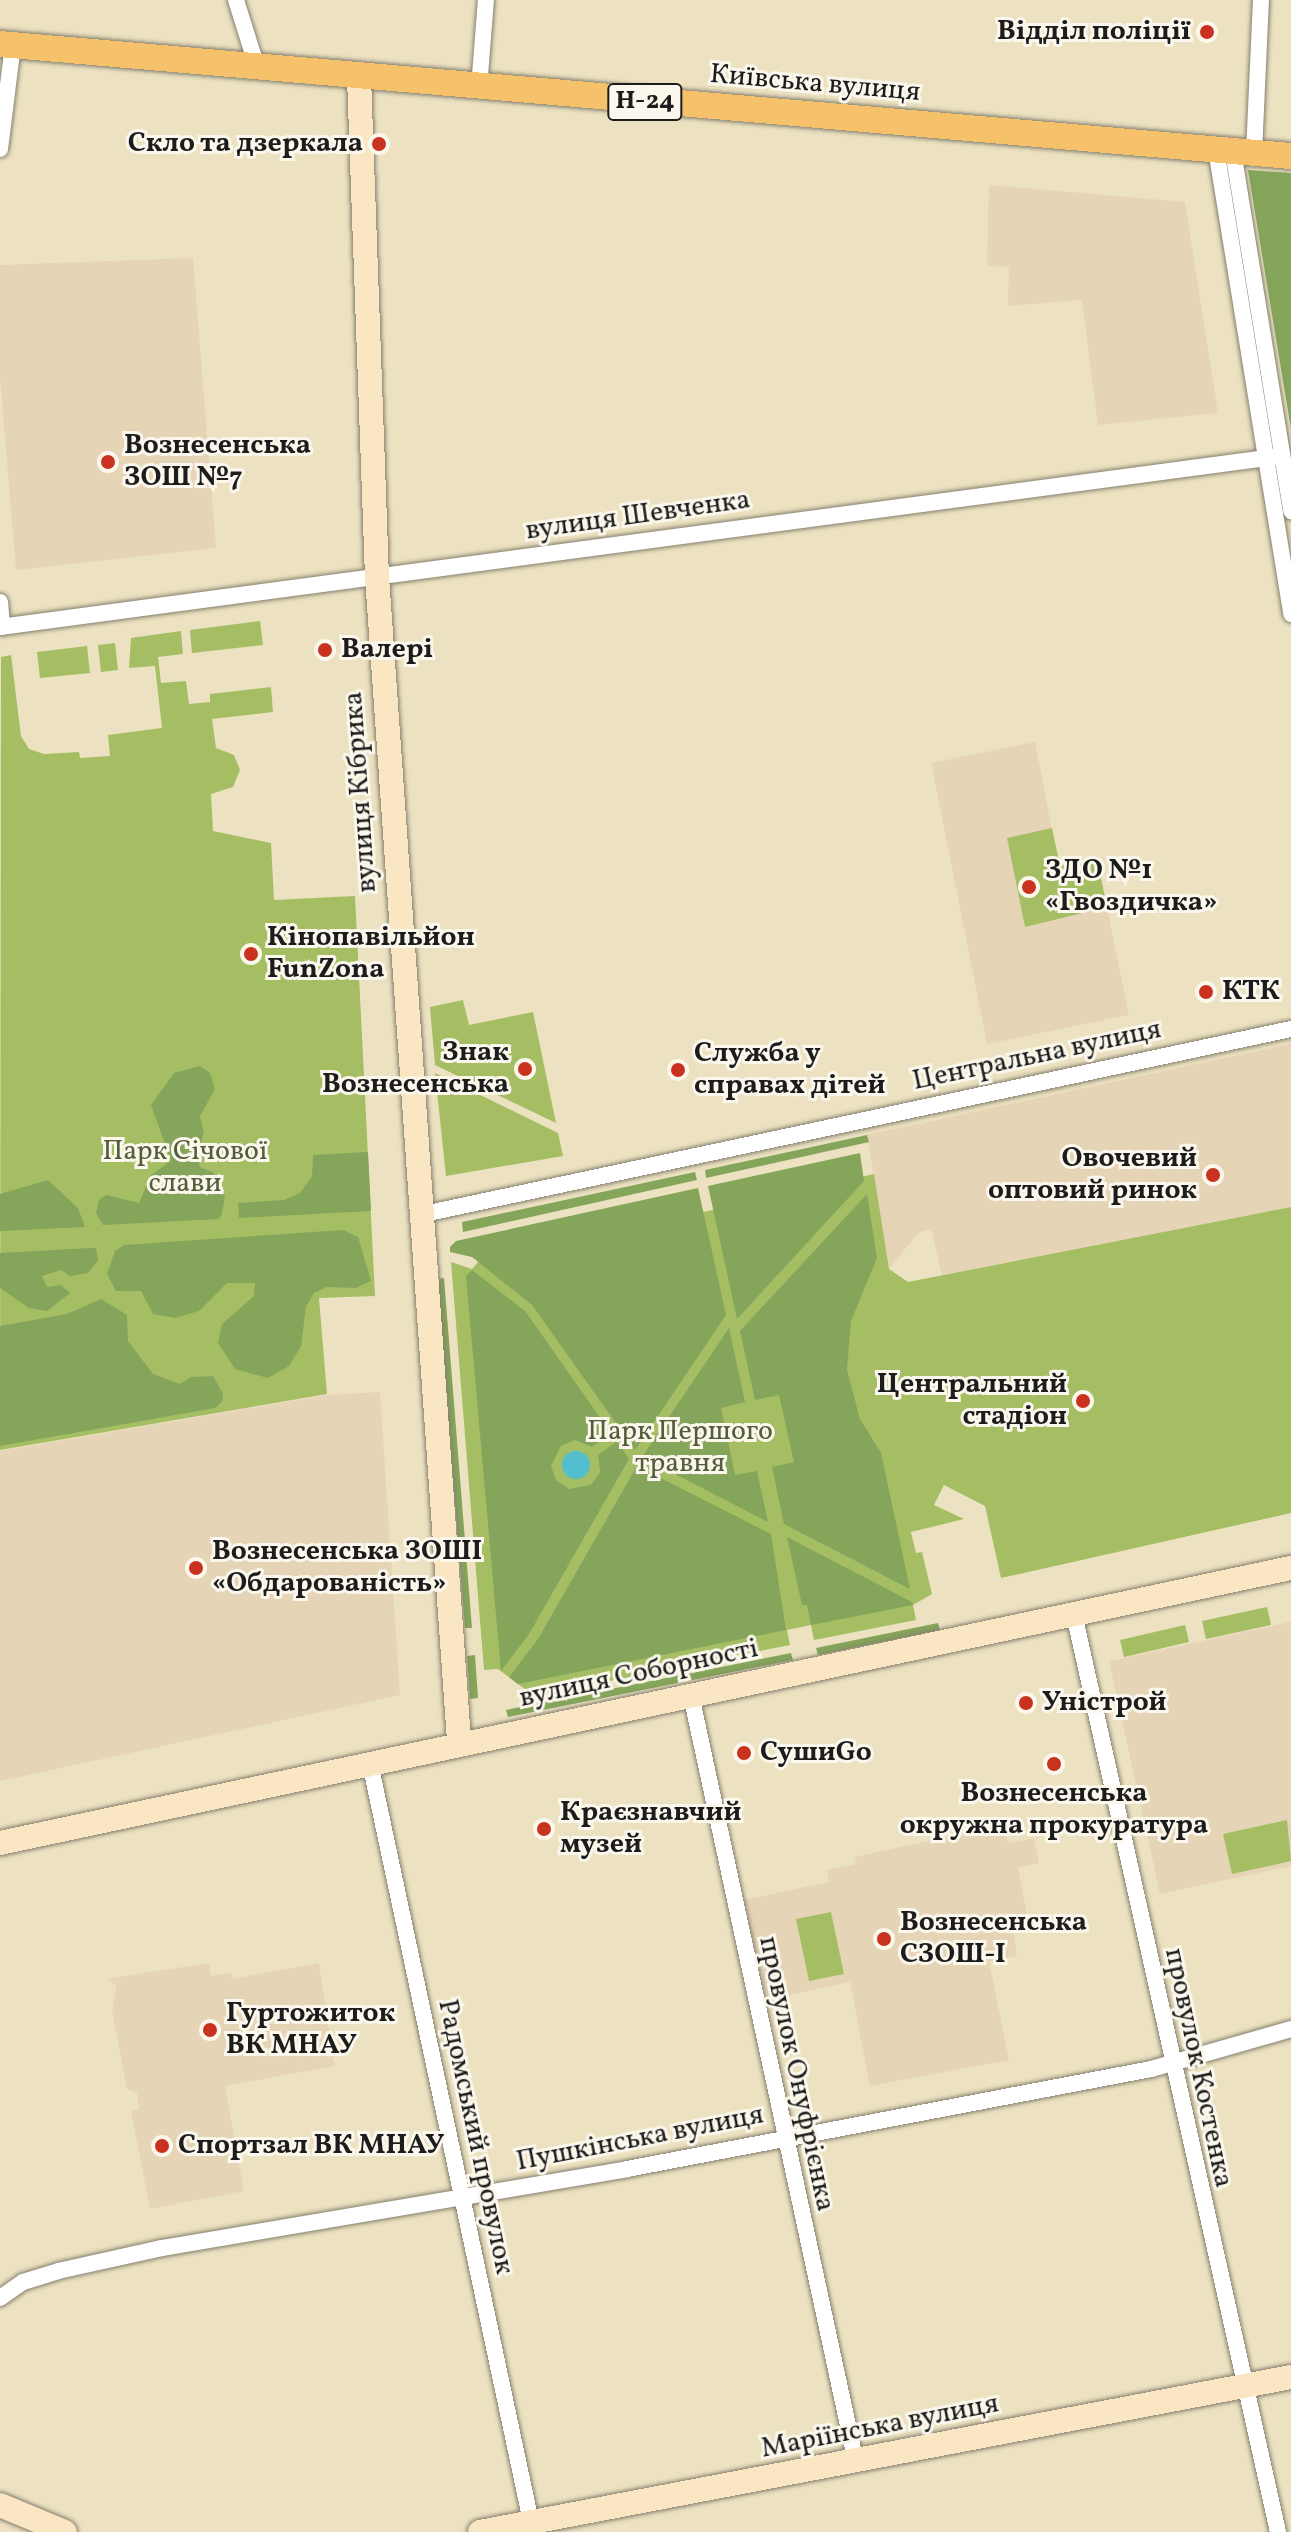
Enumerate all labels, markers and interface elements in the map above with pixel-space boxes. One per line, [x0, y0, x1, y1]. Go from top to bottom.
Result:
place label: Відділ поліції [997, 15, 1191, 49]
marker: Відділ поліції [1198, 23, 1216, 41]
street label: Київська вулиця [708, 58, 922, 110]
road number: Н-24 [607, 80, 683, 124]
place label: Скло та дзеркала [127, 127, 363, 161]
marker: Скло та дзеркала [370, 135, 388, 153]
place label: Вознесенська ЗОШ №7 [124, 429, 311, 495]
marker: Вознесенська ЗОШ №7 [99, 453, 117, 471]
street label: вулиця Шевченка [524, 484, 752, 548]
place label: Валері [341, 633, 433, 667]
marker: Валері [316, 641, 334, 659]
street label: вулиця Кібрика [337, 690, 385, 894]
place label: ЗДО №1 «Гвоздичка» [1045, 854, 1217, 920]
marker: ЗДО №1 «Гвоздичка» [1020, 878, 1038, 896]
place label: Кінопавільйон FunZona [267, 921, 475, 987]
marker: Кінопавільйон FunZona [242, 945, 260, 963]
place label: КТК [1222, 975, 1280, 1009]
marker: КТК [1197, 983, 1215, 1001]
street label: Центральна вулиця [910, 1013, 1164, 1099]
place label: Знак Вознесенська [322, 1036, 509, 1102]
place label: Служба у справах дітей [694, 1037, 885, 1103]
marker: Знак Вознесенська [516, 1060, 534, 1078]
marker: Служба у справах дітей [669, 1061, 687, 1079]
park label: Парк Січової слави [103, 1135, 267, 1201]
place label: Овочевий оптовий ринок [988, 1142, 1197, 1208]
marker: Овочевий оптовий ринок [1204, 1166, 1222, 1184]
place label: Центральний стадіон [877, 1368, 1067, 1434]
marker: Центральний стадіон [1074, 1392, 1092, 1410]
park label: Парк Першого травня [587, 1415, 773, 1481]
place label: Вознесенська ЗОШІ «Обдарованість» [212, 1535, 482, 1601]
marker: Вознесенська ЗОШІ «Обдарованість» [187, 1559, 205, 1577]
street label: вулиця Соборності [517, 1632, 761, 1716]
place label: Уністрой [1042, 1686, 1167, 1720]
marker: Уністрой [1017, 1694, 1035, 1712]
place label: СушиGo [760, 1736, 872, 1770]
marker: СушиGo [735, 1744, 753, 1762]
marker: Вознесенська окружна прокуратура [1045, 1755, 1063, 1773]
place label: Вознесенська окружна прокуратура [900, 1777, 1208, 1843]
place label: Краєзнавчий музей [560, 1796, 741, 1862]
marker: Краєзнавчий музей [535, 1820, 553, 1838]
place label: Вознесенська СЗОШ-І [900, 1906, 1087, 1972]
marker: Вознесенська СЗОШ-І [875, 1930, 893, 1948]
street label: провулок Онуфрієнка [750, 1933, 842, 2215]
street label: провулок Костенка [1156, 1945, 1240, 2191]
street label: Радомський провулок [429, 1996, 521, 2278]
place label: Гуртожиток ВК МНАУ [226, 1997, 395, 2063]
marker: Гуртожиток ВК МНАУ [201, 2021, 219, 2039]
street label: Пушкінська вулиця [514, 2099, 766, 2179]
place label: Спортзал ВК МНАУ [178, 2129, 444, 2163]
marker: Спортзал ВК МНАУ [153, 2137, 171, 2155]
street label: Маріїнська вулиця [758, 2387, 1002, 2467]

